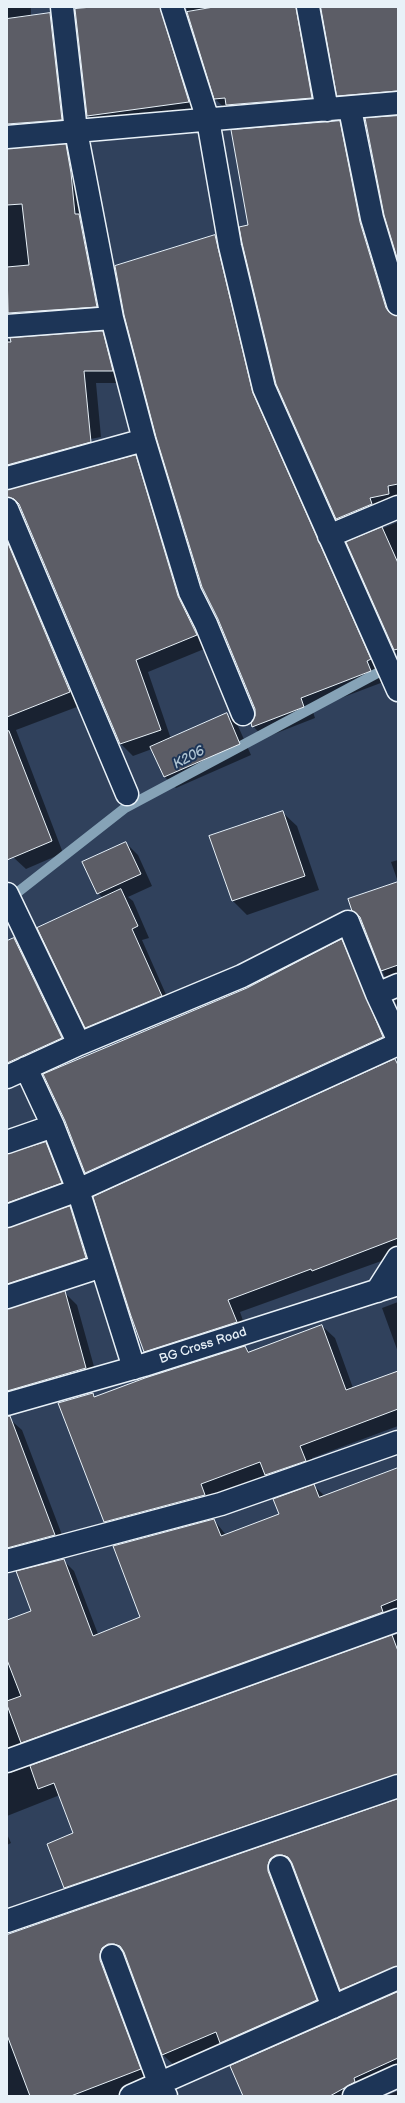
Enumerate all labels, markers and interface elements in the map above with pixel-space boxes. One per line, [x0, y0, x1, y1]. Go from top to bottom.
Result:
water label: K206 [170, 743, 208, 773]
street label: BG Cross Road [157, 1325, 249, 1367]

